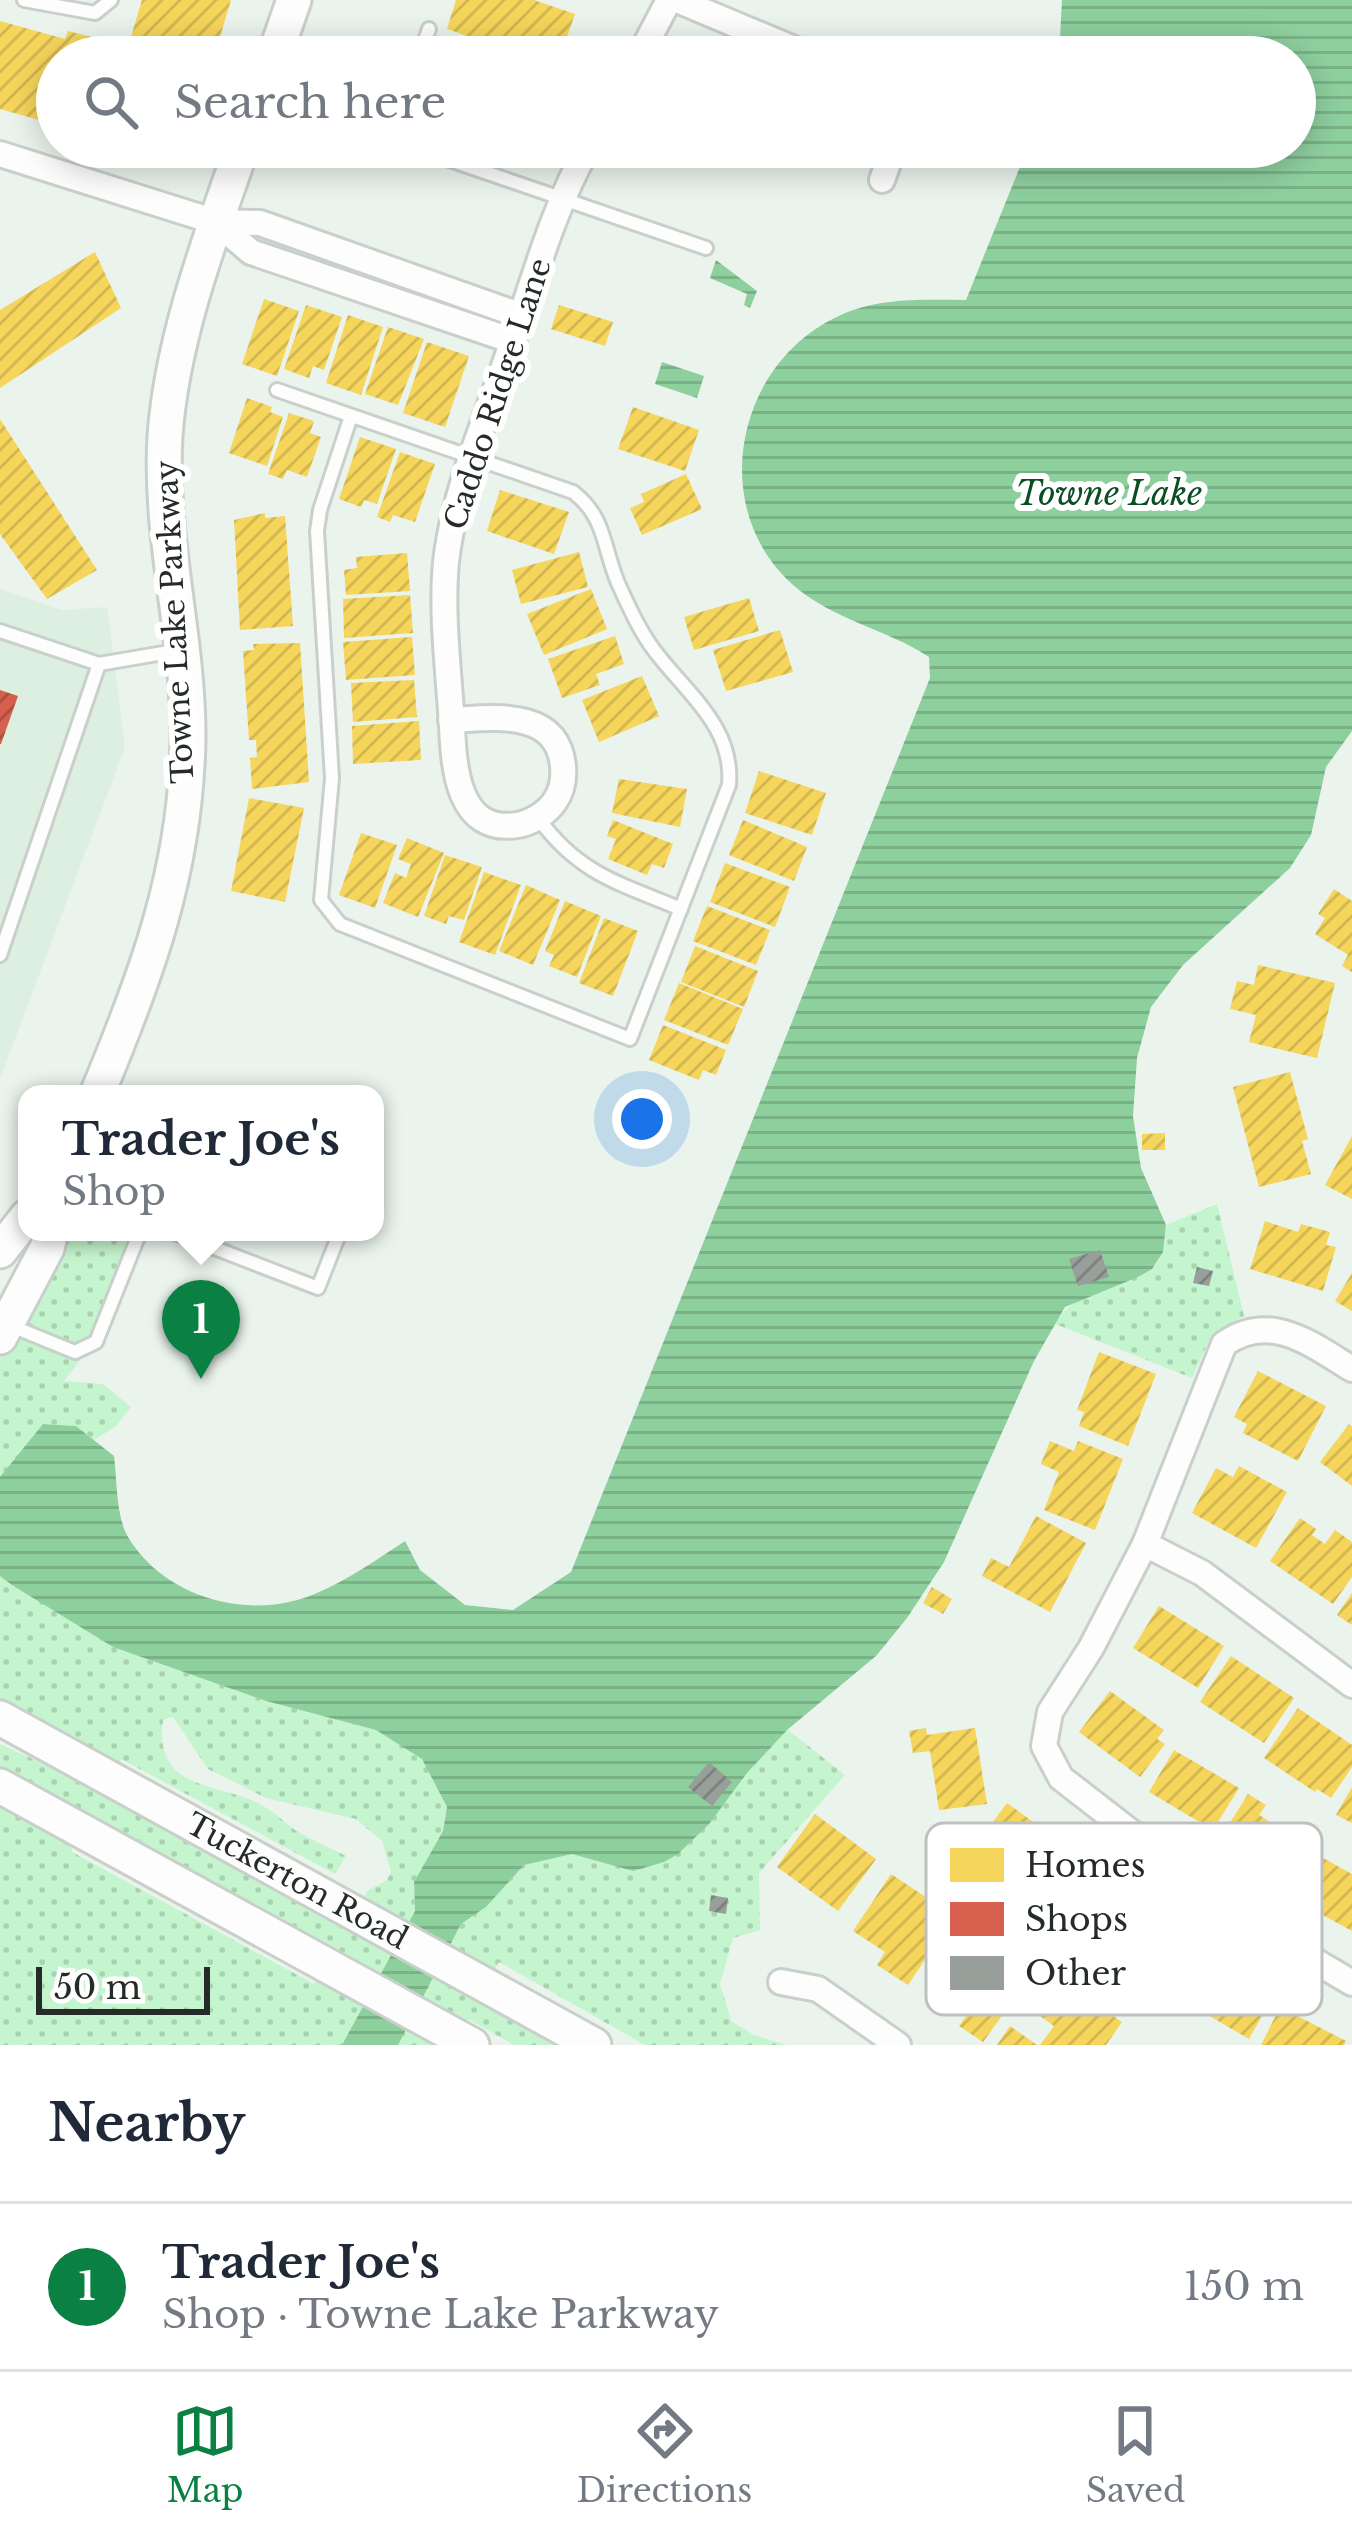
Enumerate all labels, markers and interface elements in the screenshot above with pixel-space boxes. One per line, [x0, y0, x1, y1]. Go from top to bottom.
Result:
search box [36, 36, 1316, 168]
icon: search [78, 69, 144, 135]
text: Search here [174, 74, 446, 130]
street label: Caddo Ridge Lane [436, 253, 559, 534]
street label: Towne Lake Parkway [148, 460, 201, 785]
water label: Towne Lake [1016, 473, 1202, 514]
popup [18, 1085, 384, 1241]
your location [612, 1089, 672, 1149]
text: Trader Joe's [62, 1111, 340, 1167]
text: Shop [62, 1167, 166, 1216]
pin: 1 [162, 1280, 240, 1379]
street label: Tuckerton Road [180, 1805, 415, 1957]
legend [926, 1823, 1322, 2015]
text: Homes [1025, 1845, 1146, 1886]
text: Shops [1025, 1899, 1128, 1940]
text: Other [1025, 1953, 1126, 1994]
scale bar [36, 1961, 210, 2014]
text: 50 m [54, 1967, 141, 2008]
text: Nearby [48, 2092, 245, 2155]
text: Trader Joe's [162, 2234, 440, 2290]
text: 1 [78, 2262, 96, 2311]
text: 150 m [1184, 2262, 1304, 2311]
text: Shop · Towne Lake Parkway [162, 2290, 719, 2339]
tab: Map [167, 2398, 243, 2511]
tab: Directions [577, 2398, 752, 2511]
tab: Saved [1086, 2398, 1185, 2511]

